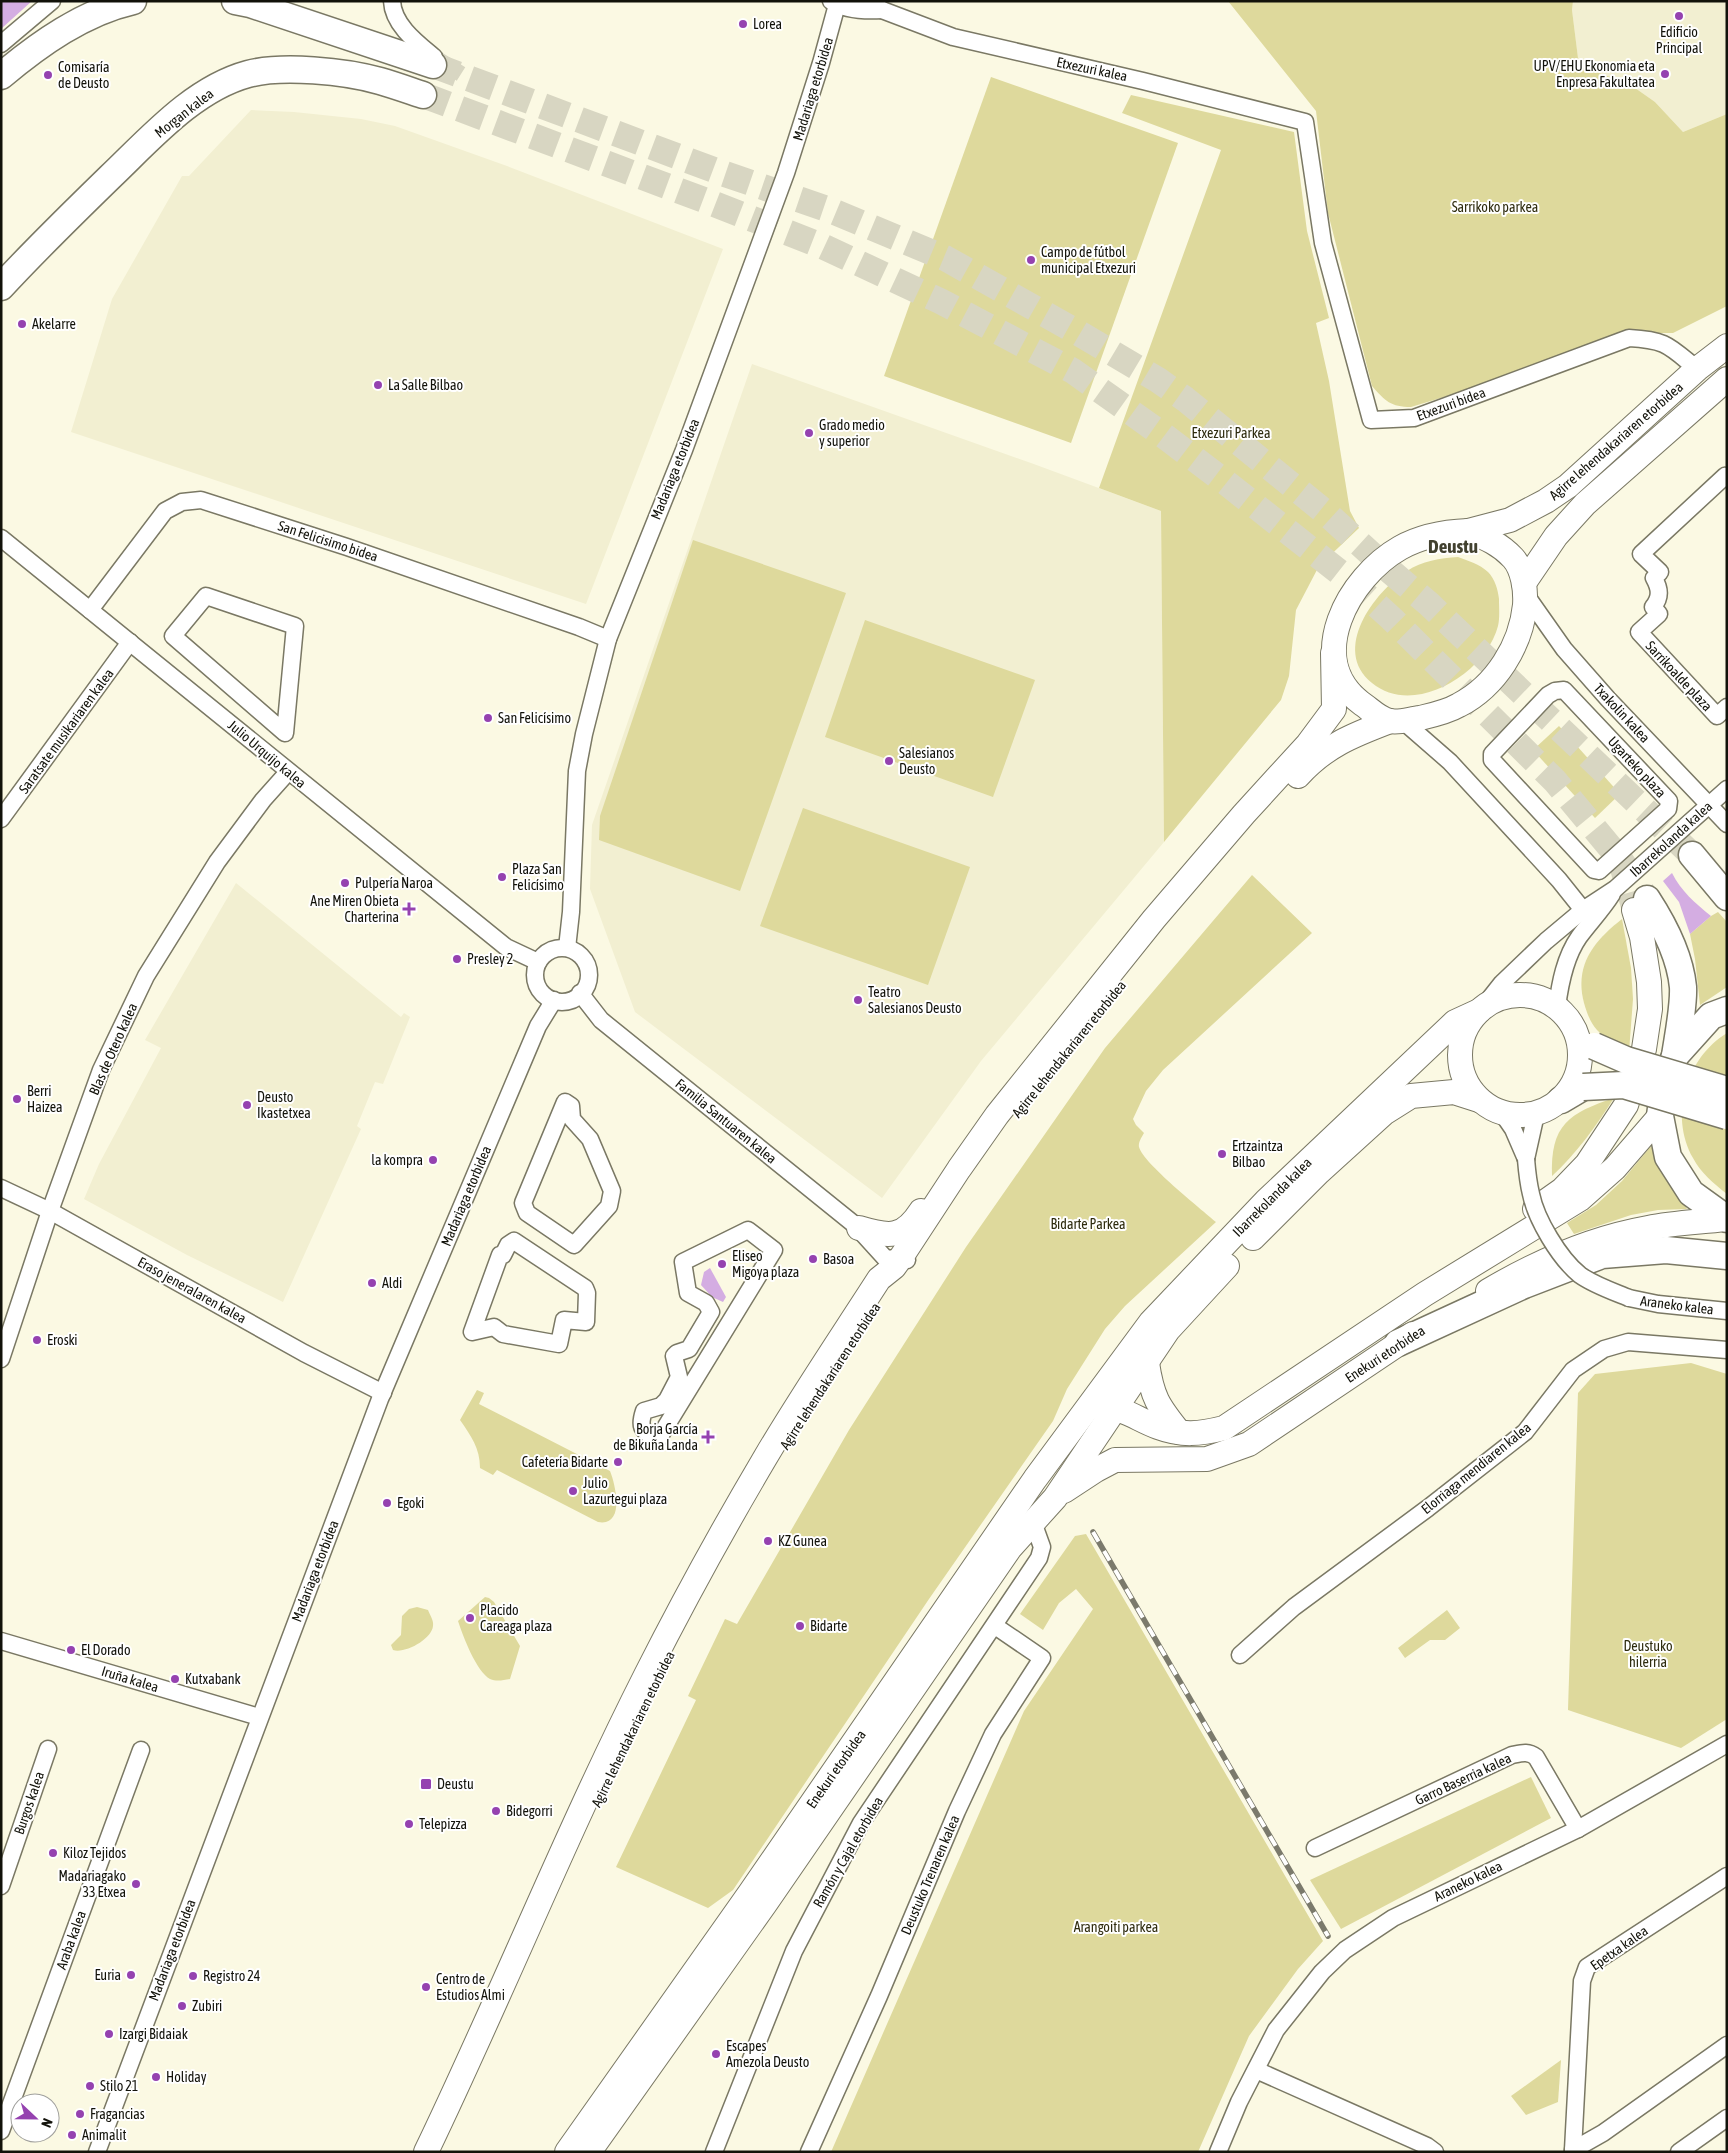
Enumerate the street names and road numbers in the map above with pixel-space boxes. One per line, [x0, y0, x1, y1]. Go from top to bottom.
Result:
street label: Madariaga etorbidea [790, 35, 836, 143]
street label: Etxezuri kalea [1055, 54, 1129, 84]
street label: Morgan kalea [152, 85, 216, 141]
street label: Agirre lehendakariaren etorbidea [1546, 379, 1686, 503]
street label: Etxezuri bidea [1414, 384, 1488, 424]
street label: Madariaga etorbidea [647, 416, 703, 522]
street label: San Felicisimo bidea [276, 517, 380, 565]
street label: Sarrikoalde plaza [1643, 638, 1715, 714]
street label: Saratsate musikariaren kalea [15, 666, 117, 796]
street label: Txakolin kalea [1591, 680, 1653, 746]
street label: Julio Urquijo kalea [225, 717, 309, 791]
street label: Ugarteko plaza [1605, 733, 1669, 801]
street label: Ibarrekolanda kalea [1627, 798, 1715, 880]
street label: Agirre lehendakariaren etorbidea [1009, 977, 1129, 1121]
street label: Blas de Otero kalea [86, 1001, 140, 1097]
street label: Familia Santuaren kalea [672, 1075, 780, 1167]
street label: Madariaga etorbidea [438, 1143, 494, 1249]
street label: Ibarrekolanda kalea [1229, 1154, 1315, 1240]
street label: Eraso jeneralaren kalea [135, 1254, 249, 1326]
street label: Araneko kalea [1639, 1293, 1715, 1317]
street label: Agirre lehendakariaren etorbidea [777, 1300, 883, 1452]
street label: Enekuri etorbidea [1342, 1322, 1428, 1386]
street label: Elorriaga mendiaren kalea [1418, 1419, 1534, 1517]
street label: Madariaga etorbidea [288, 1518, 342, 1624]
street label: Agirre lehendakariaren etorbidea [588, 1648, 678, 1810]
street label: Iruña kalea [100, 1663, 160, 1695]
street label: Enekuri etorbidea [803, 1727, 869, 1811]
street label: Garro Baserria kalea [1412, 1750, 1514, 1808]
street label: Burgos kalea [11, 1769, 47, 1837]
street label: Ramón y Cajal etorbidea [810, 1794, 886, 1910]
street label: Deustuko Trenaren kalea [898, 1813, 962, 1937]
street label: Araneko kalea [1431, 1858, 1505, 1904]
street label: Madariaga etorbidea [145, 1897, 199, 2003]
street label: Araba kalea [53, 1908, 89, 1972]
street label: Epetxa kalea [1587, 1922, 1651, 1974]

